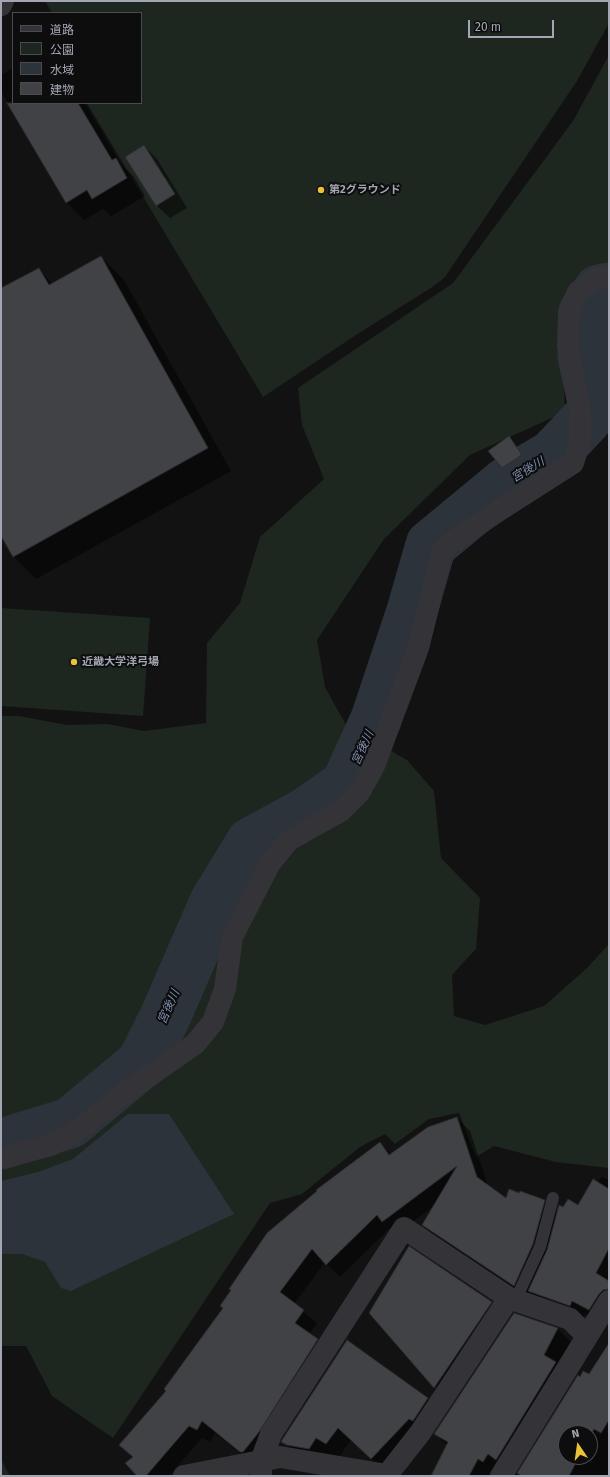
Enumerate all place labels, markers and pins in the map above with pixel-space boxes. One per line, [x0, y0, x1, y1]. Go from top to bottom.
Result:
place label: 第2グラウンド [329, 183, 401, 197]
marker: 第2グラウンド [316, 185, 326, 195]
place label: 近畿大学洋弓場 [82, 655, 159, 669]
marker: 近畿大学洋弓場 [69, 657, 79, 667]

